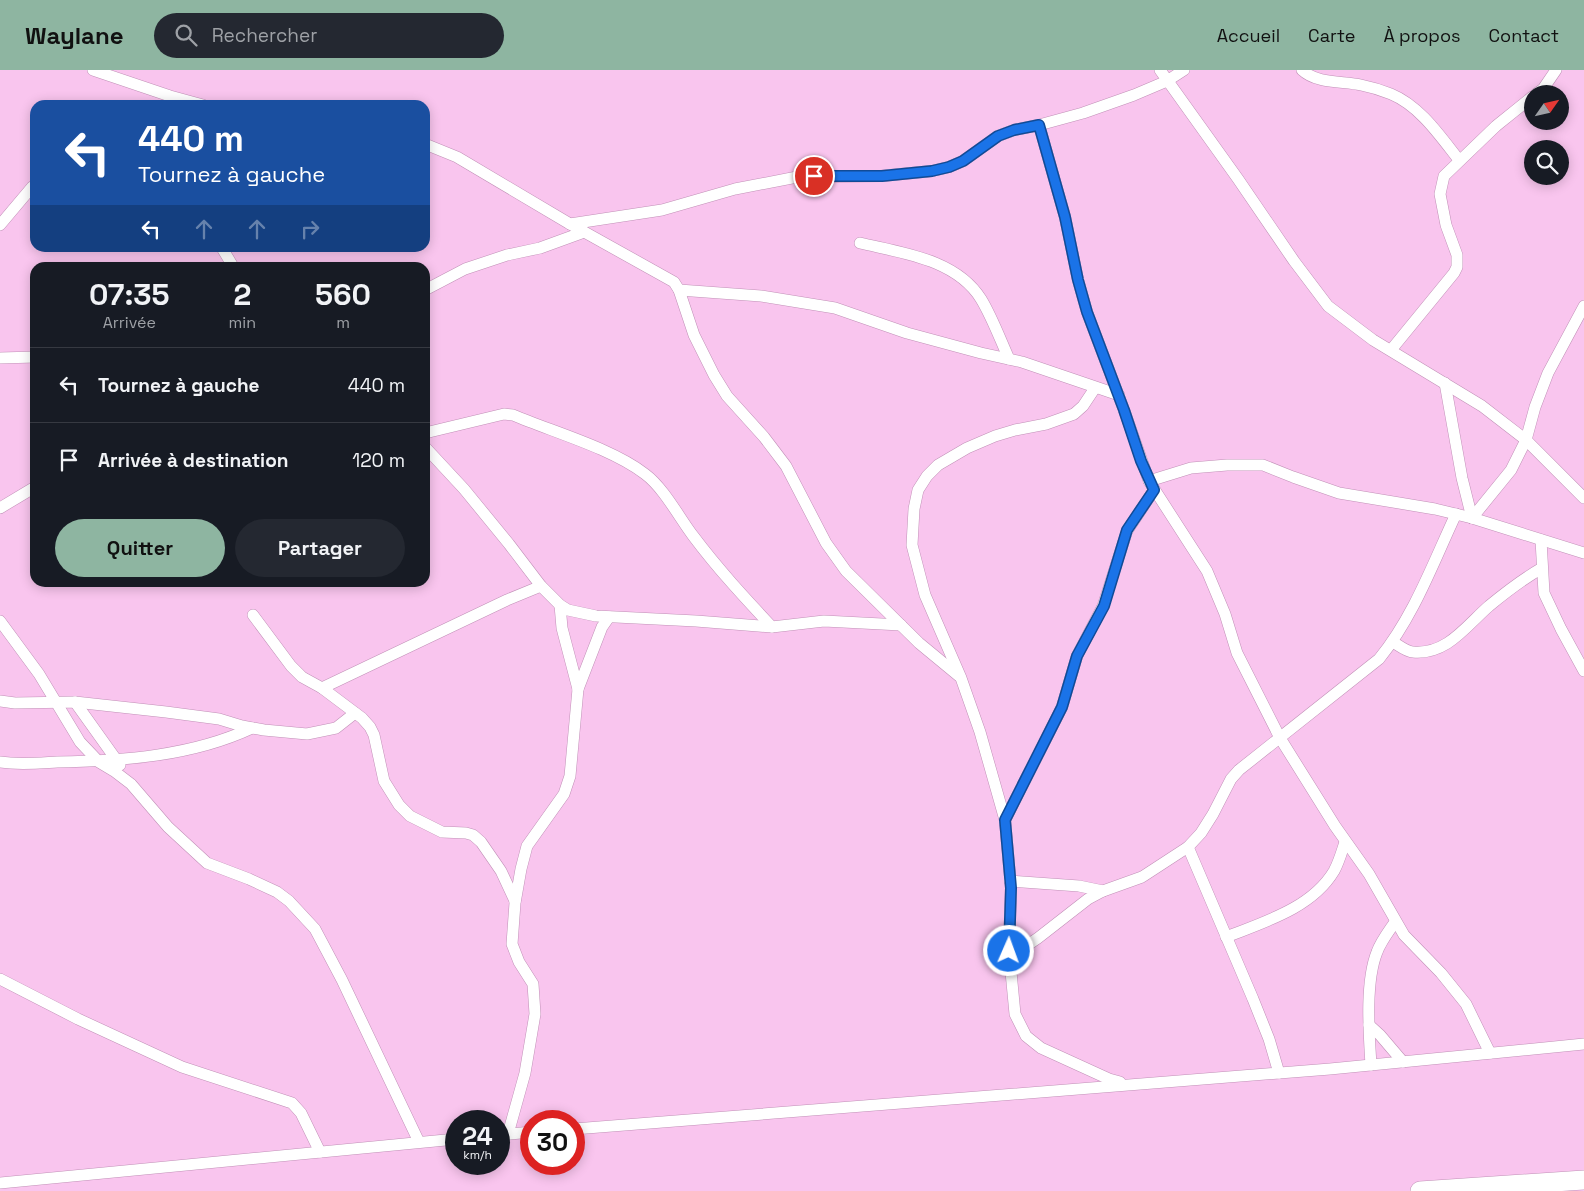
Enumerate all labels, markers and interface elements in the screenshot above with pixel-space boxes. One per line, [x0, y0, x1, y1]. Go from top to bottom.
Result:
search box [154, 13, 504, 58]
text: Waylane [25, 20, 124, 51]
icon: search [172, 21, 200, 49]
text: Rechercher [212, 23, 317, 48]
text: Accueil [1217, 24, 1280, 47]
text: Carte [1308, 24, 1355, 47]
text: À propos [1383, 24, 1461, 47]
text: Contact [1489, 24, 1559, 47]
north arrow [1524, 85, 1569, 130]
map controls [1524, 85, 1569, 185]
text: 440 m [138, 117, 244, 161]
icon: left [55, 120, 120, 185]
button: search [1524, 140, 1569, 185]
pin [793, 155, 835, 197]
text: Tournez à gauche [138, 160, 325, 188]
icon: arrive [800, 162, 828, 190]
icon: left [137, 215, 165, 243]
icon: ahead [190, 215, 218, 243]
icon: ahead [243, 215, 271, 243]
icon: right [296, 215, 324, 243]
text: 07:35 [89, 275, 170, 314]
text: 2 [233, 275, 251, 314]
text: 560 [315, 275, 371, 314]
text: Arrivée [103, 312, 156, 333]
text: min [229, 312, 256, 333]
text: m [336, 312, 350, 333]
icon: left [55, 371, 83, 399]
text: Tournez à gauche [98, 373, 260, 398]
text: 440 m [348, 373, 405, 398]
icon: arrive [55, 446, 83, 474]
text: Arrivée à destination [98, 448, 288, 473]
text: 120 m [352, 448, 405, 473]
button: Quitter [55, 519, 225, 577]
button: Partager [235, 519, 405, 577]
position arrow [982, 924, 1034, 976]
speed limit sign: 30 [520, 1110, 585, 1175]
text: 24 [462, 1120, 493, 1152]
text: km/h [463, 1147, 492, 1163]

